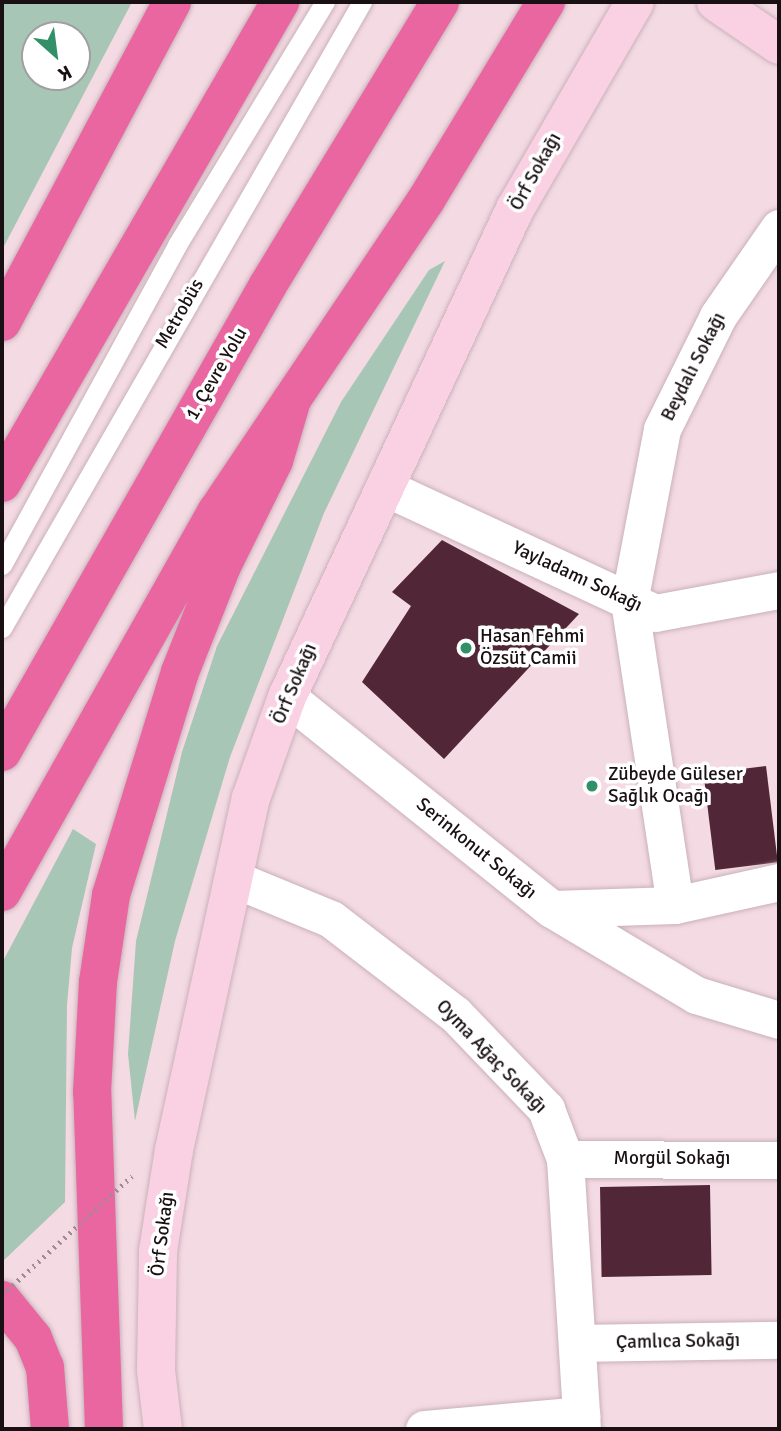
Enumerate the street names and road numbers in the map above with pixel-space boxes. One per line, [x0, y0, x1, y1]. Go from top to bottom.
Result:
street label: Örf Sokağı [505, 129, 567, 215]
street label: Metrobüs [151, 275, 209, 353]
street label: Beydalı Sokağı [657, 309, 731, 425]
street label: 1. Çevre Yolu [181, 324, 253, 424]
street label: Yayladamı Sokağı [508, 537, 646, 617]
street label: Örf Sokağı [268, 640, 322, 728]
street label: Serinkonut Sokağı [411, 794, 541, 904]
street label: Oyma Ağaç Sokağı [431, 995, 551, 1119]
street label: Morgül Sokağı [614, 1148, 730, 1170]
street label: Örf Sokağı [146, 1190, 180, 1278]
street label: Çamlıca Sokağı [616, 1330, 740, 1354]

